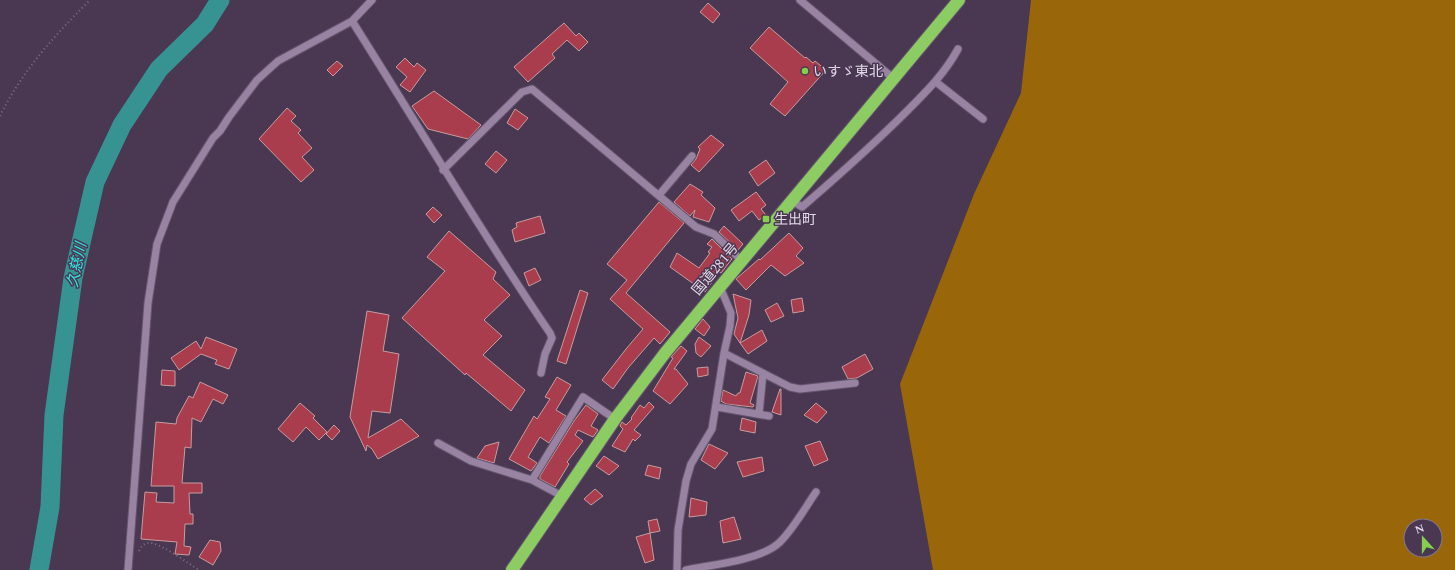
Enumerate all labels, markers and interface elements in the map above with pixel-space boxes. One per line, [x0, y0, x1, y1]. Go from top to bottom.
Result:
place label: いすゞ東北 [813, 61, 883, 82]
marker: いすゞ東北 [800, 66, 810, 76]
place label: 生出町 [774, 209, 816, 230]
marker: 生出町 [761, 214, 771, 224]
street label: 国道281号 [687, 238, 743, 300]
water label: 久慈川 [61, 239, 93, 289]
north arrow [1403, 518, 1443, 558]
text: N [1412, 520, 1427, 539]

